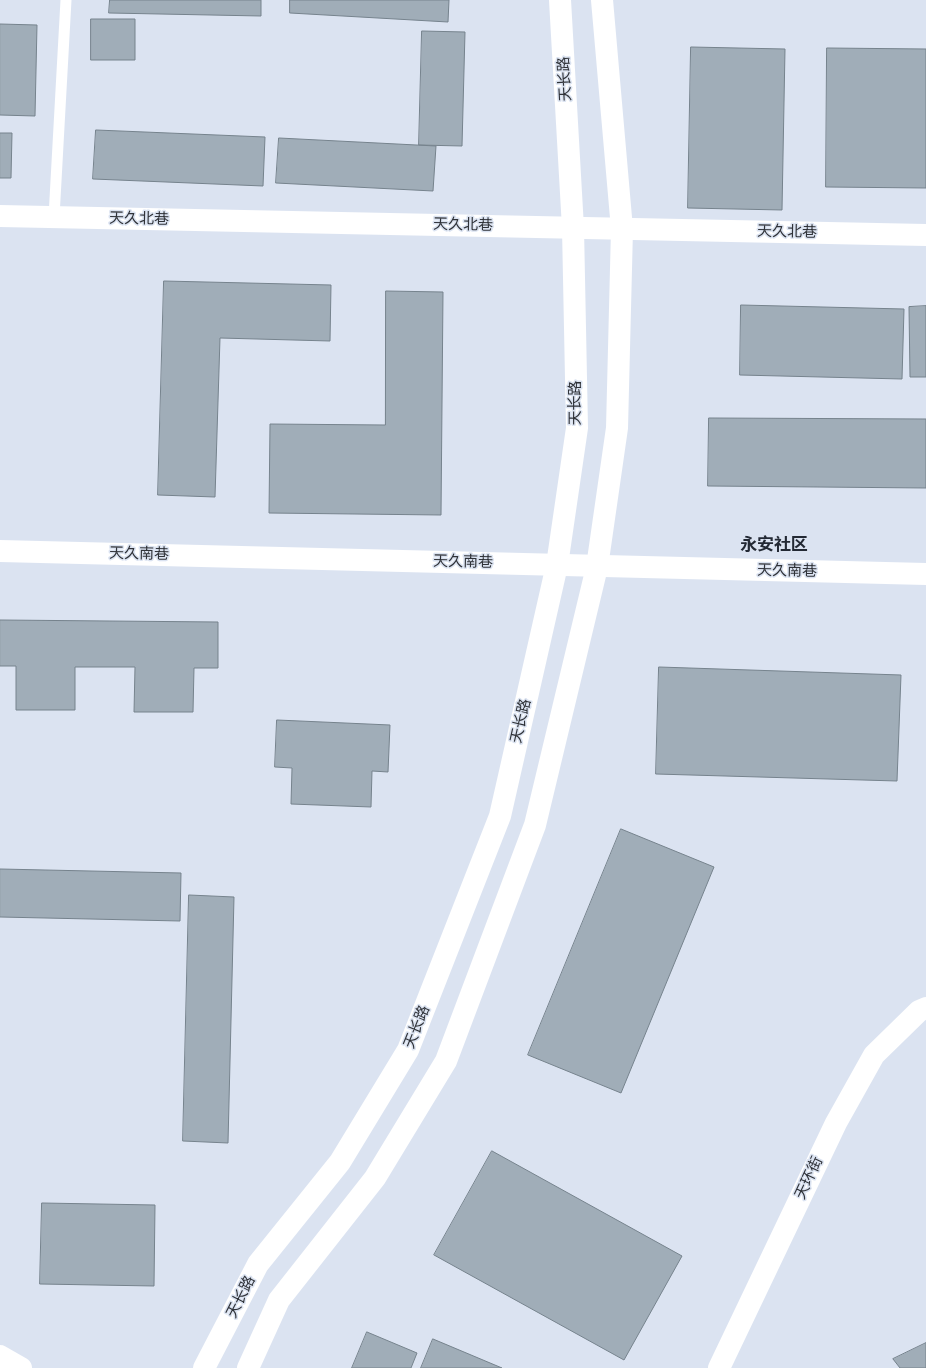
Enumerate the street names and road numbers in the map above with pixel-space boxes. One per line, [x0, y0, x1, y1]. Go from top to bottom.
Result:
street label: 天长路 [555, 56, 575, 102]
street label: 天久北巷 [109, 209, 169, 229]
street label: 天久北巷 [433, 215, 493, 235]
street label: 天久北巷 [757, 222, 817, 242]
street label: 天长路 [567, 381, 585, 425]
street label: 天久南巷 [109, 544, 169, 564]
street label: 天久南巷 [433, 552, 493, 572]
street label: 天久南巷 [757, 561, 817, 581]
street label: 天长路 [507, 697, 535, 745]
street label: 天长路 [400, 1003, 434, 1051]
street label: 天环街 [791, 1154, 827, 1202]
street label: 天长路 [223, 1273, 259, 1321]

